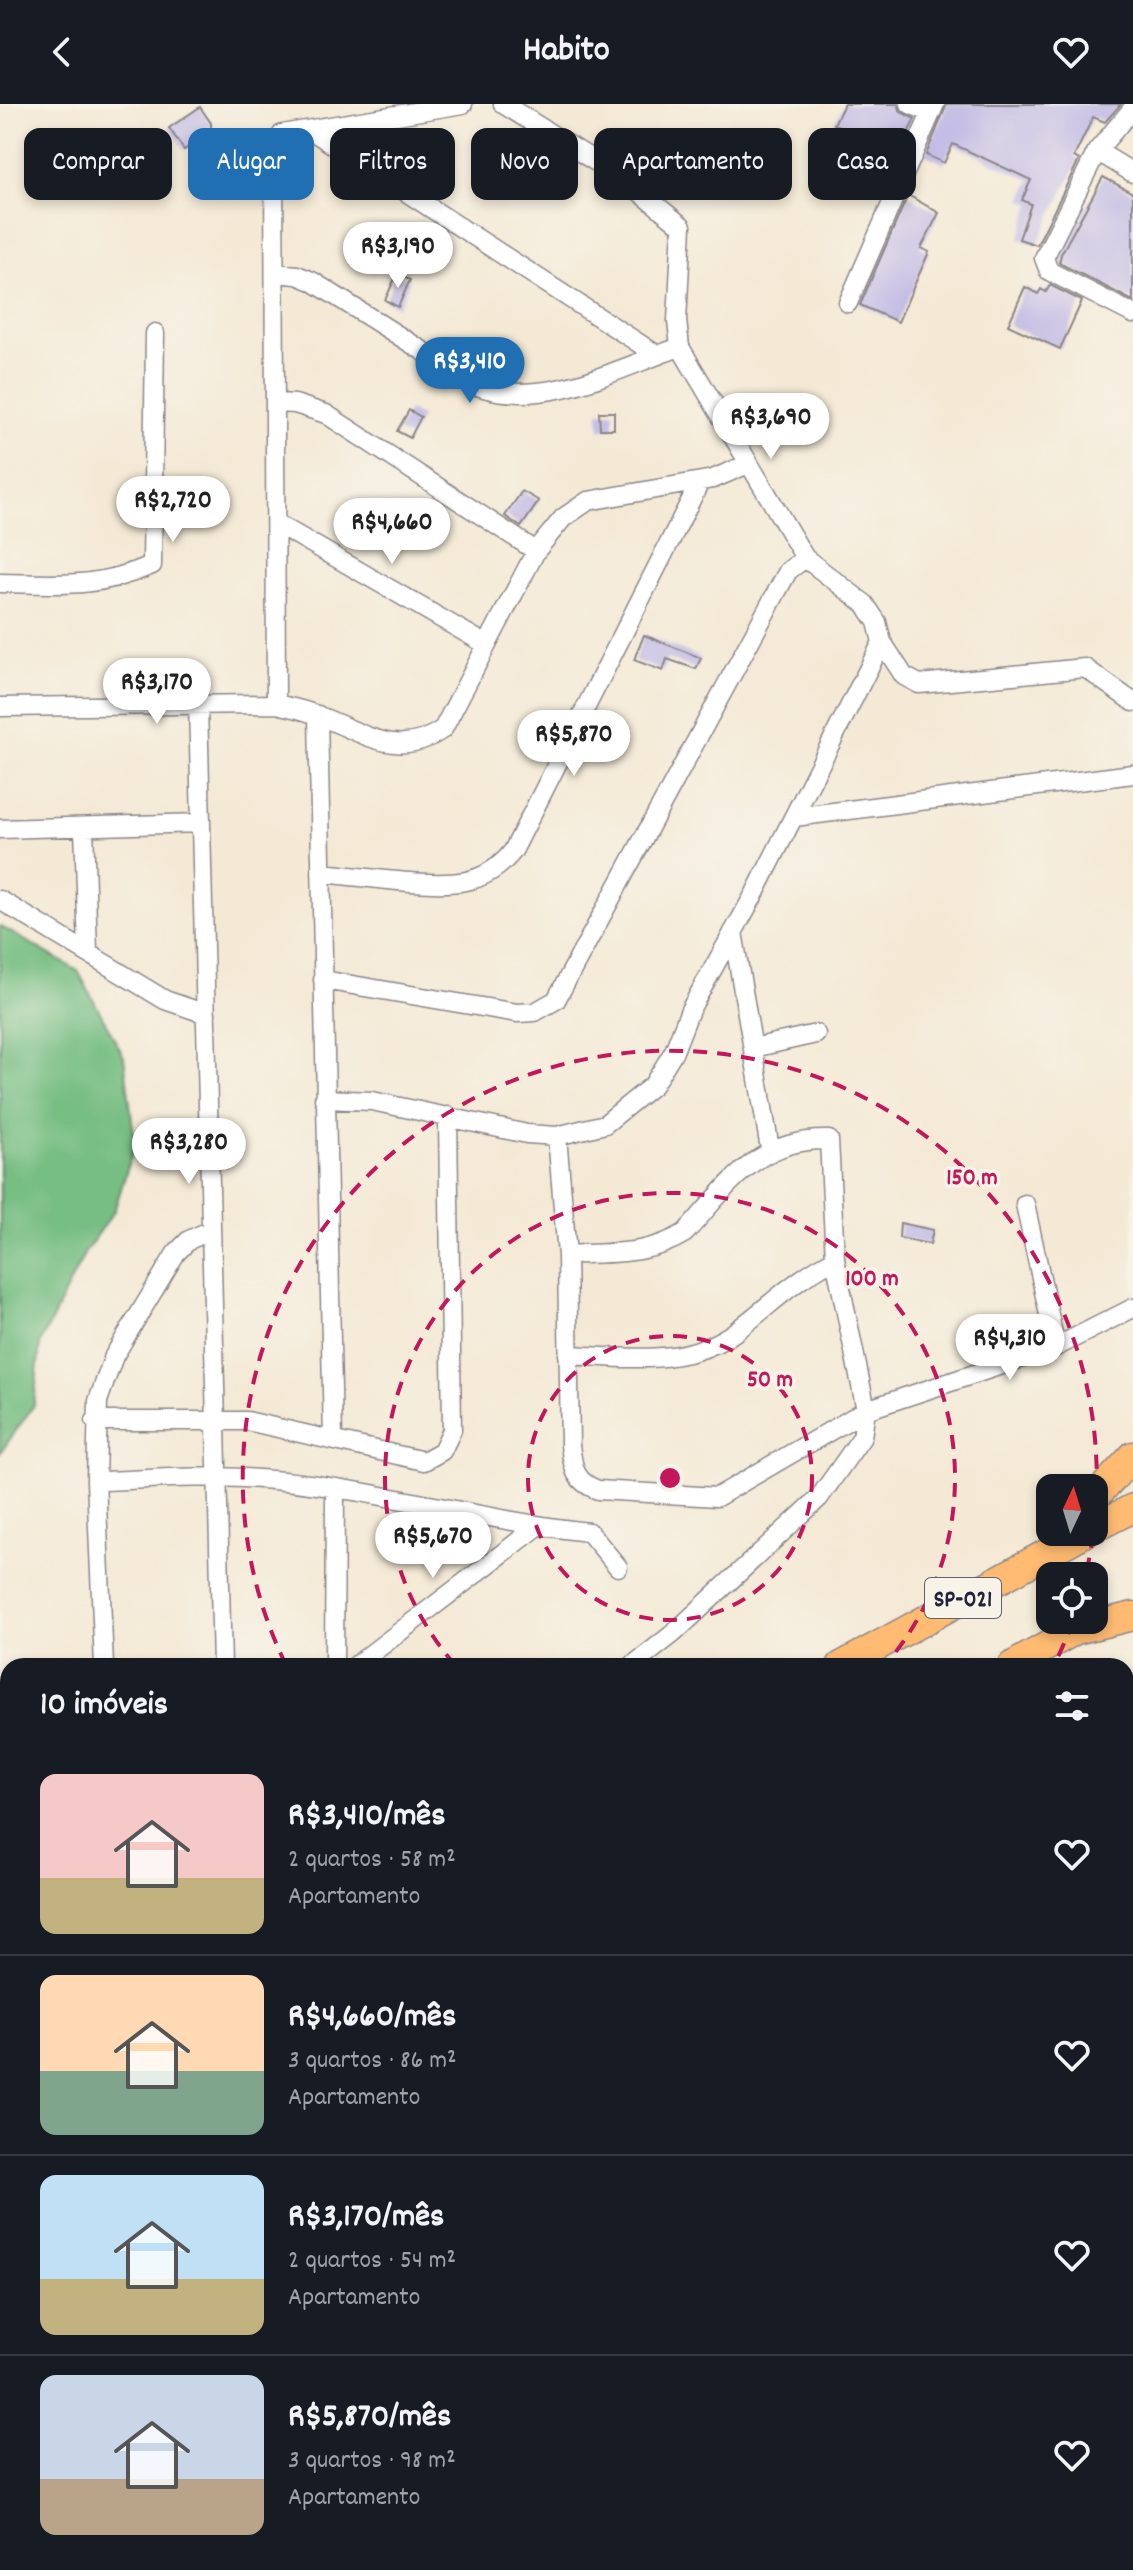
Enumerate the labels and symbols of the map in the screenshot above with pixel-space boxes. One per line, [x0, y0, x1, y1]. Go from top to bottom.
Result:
pin: R$3,190 [324, 222, 472, 290]
pin: R$3,410 [396, 337, 544, 405]
pin: R$3,690 [697, 393, 845, 461]
pin: R$2,720 [99, 476, 247, 544]
pin: R$4,660 [318, 498, 466, 566]
pin: R$3,170 [83, 658, 231, 726]
pin: R$5,870 [500, 710, 648, 778]
pin: R$3,280 [115, 1118, 263, 1186]
text: 150 m [946, 1162, 998, 1196]
text: 100 m [845, 1263, 899, 1297]
pin: R$4,310 [936, 1314, 1084, 1382]
text: 50 m [747, 1364, 793, 1398]
centre of rings [656, 1464, 684, 1492]
north arrow [1036, 1474, 1108, 1546]
pin: R$5,670 [359, 1512, 507, 1580]
road number: SP-021 [925, 1578, 1001, 1618]

